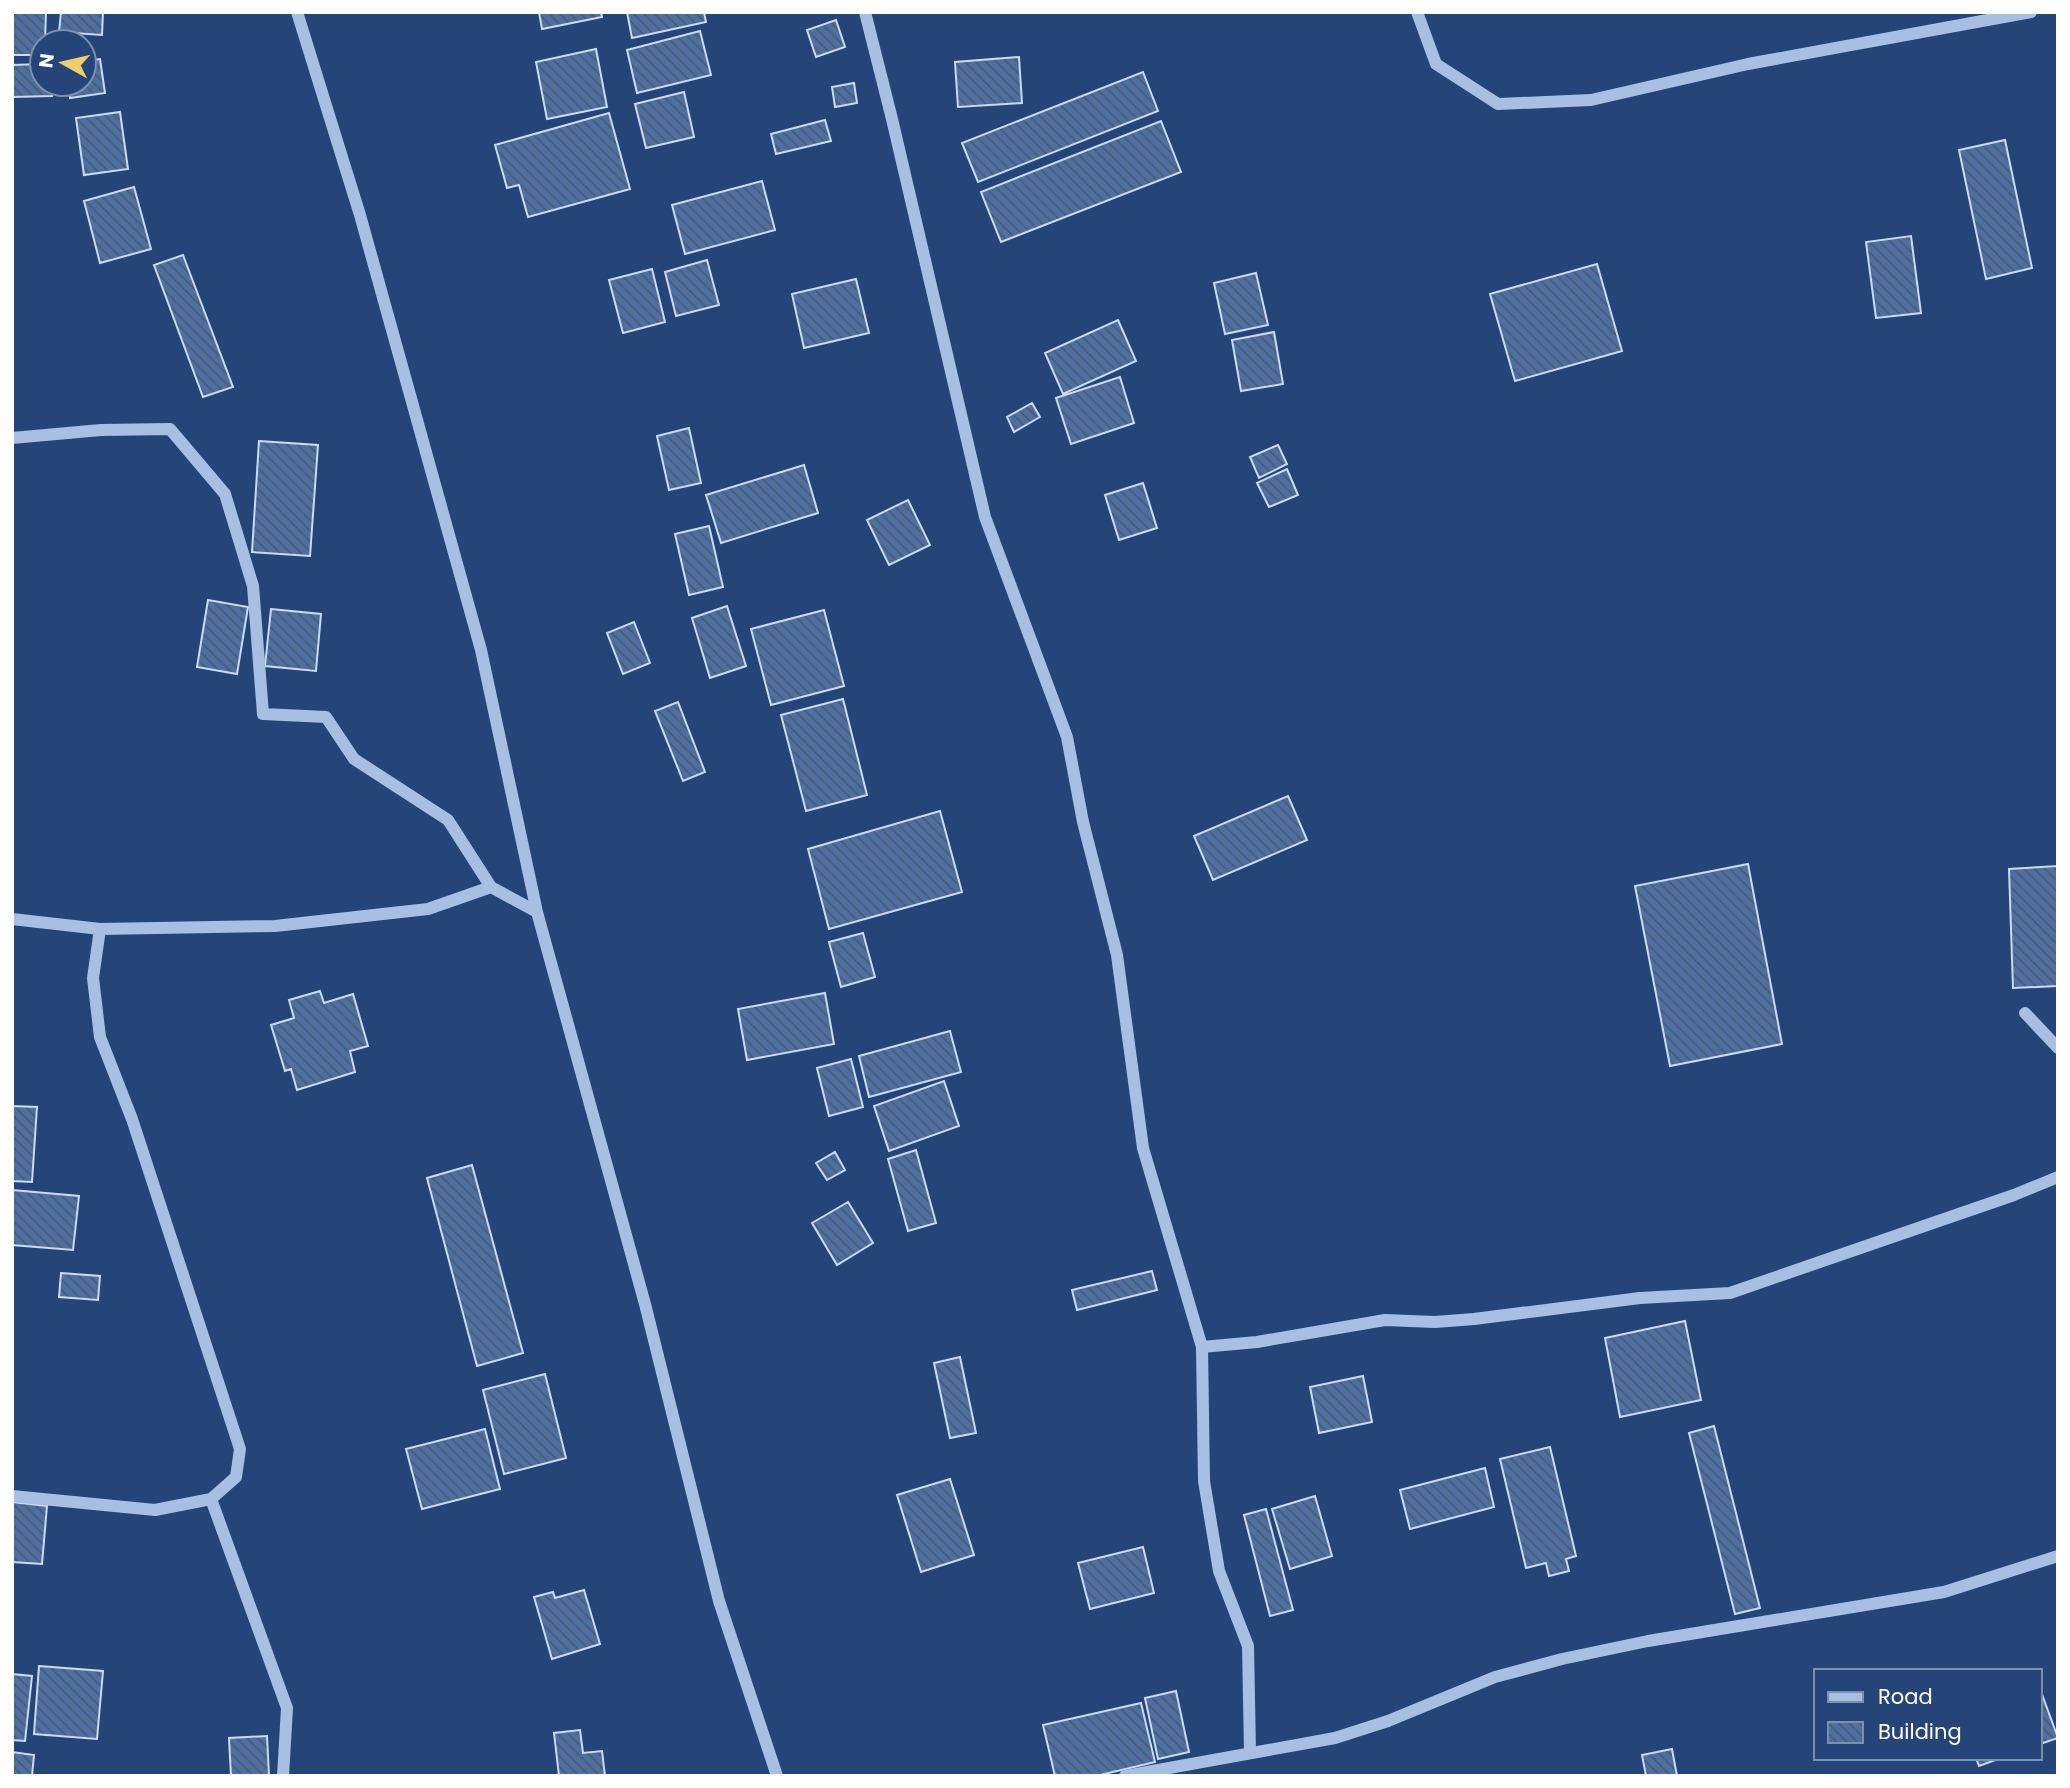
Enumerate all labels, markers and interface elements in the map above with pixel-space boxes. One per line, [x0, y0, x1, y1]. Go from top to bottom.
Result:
north arrow [28, 28, 98, 98]
text: N [32, 52, 61, 70]
legend [1814, 1669, 2042, 1760]
text: Road [1878, 1682, 1933, 1711]
text: Building [1878, 1717, 1962, 1746]

